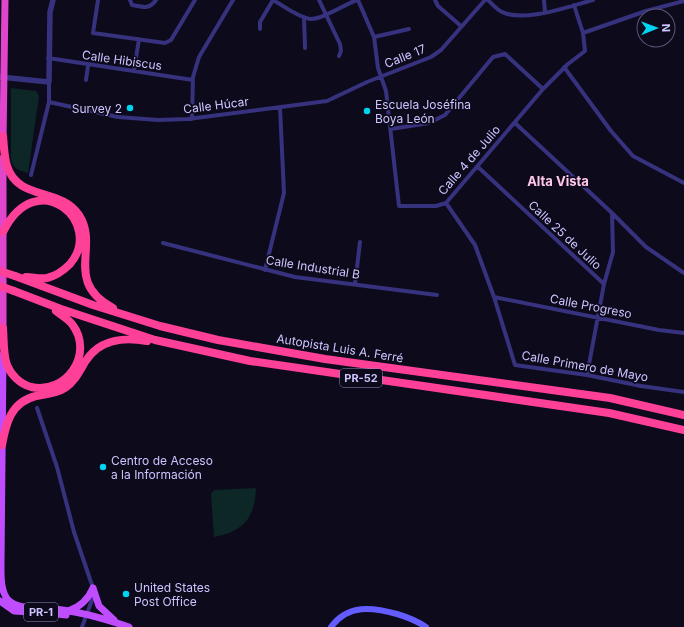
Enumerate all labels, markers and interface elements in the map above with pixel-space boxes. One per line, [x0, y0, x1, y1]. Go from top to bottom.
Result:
north arrow [636, 8, 676, 48]
text: N [659, 24, 673, 32]
street label: Calle 17 [382, 41, 428, 71]
street label: Calle Hibiscus [81, 47, 163, 73]
street label: Calle Húcar [182, 93, 250, 116]
place label: Escuela Joséfina Boya León [375, 97, 471, 126]
place label: Survey 2 [72, 101, 122, 116]
marker: Survey 2 [125, 103, 135, 113]
marker: Escuela Joséfina Boya León [362, 106, 372, 116]
street label: Calle 4 de Julio [435, 122, 503, 198]
district label: Alta Vista [527, 173, 589, 189]
street label: Calle 25 de Julio [525, 197, 605, 273]
street label: Calle Industrial B [265, 252, 361, 282]
street label: Calle Progreso [549, 291, 633, 321]
street label: Autopista Luis A. Ferré [275, 331, 405, 365]
street label: Calle Primero de Mayo [521, 347, 649, 385]
road number: PR-52 [340, 369, 382, 387]
place label: Centro de Acceso a la Información [111, 453, 213, 482]
marker: Centro de Acceso a la Información [98, 462, 108, 472]
place label: United States Post Office [134, 580, 210, 609]
marker: United States Post Office [121, 589, 131, 599]
road number: PR-1 [24, 603, 58, 621]

